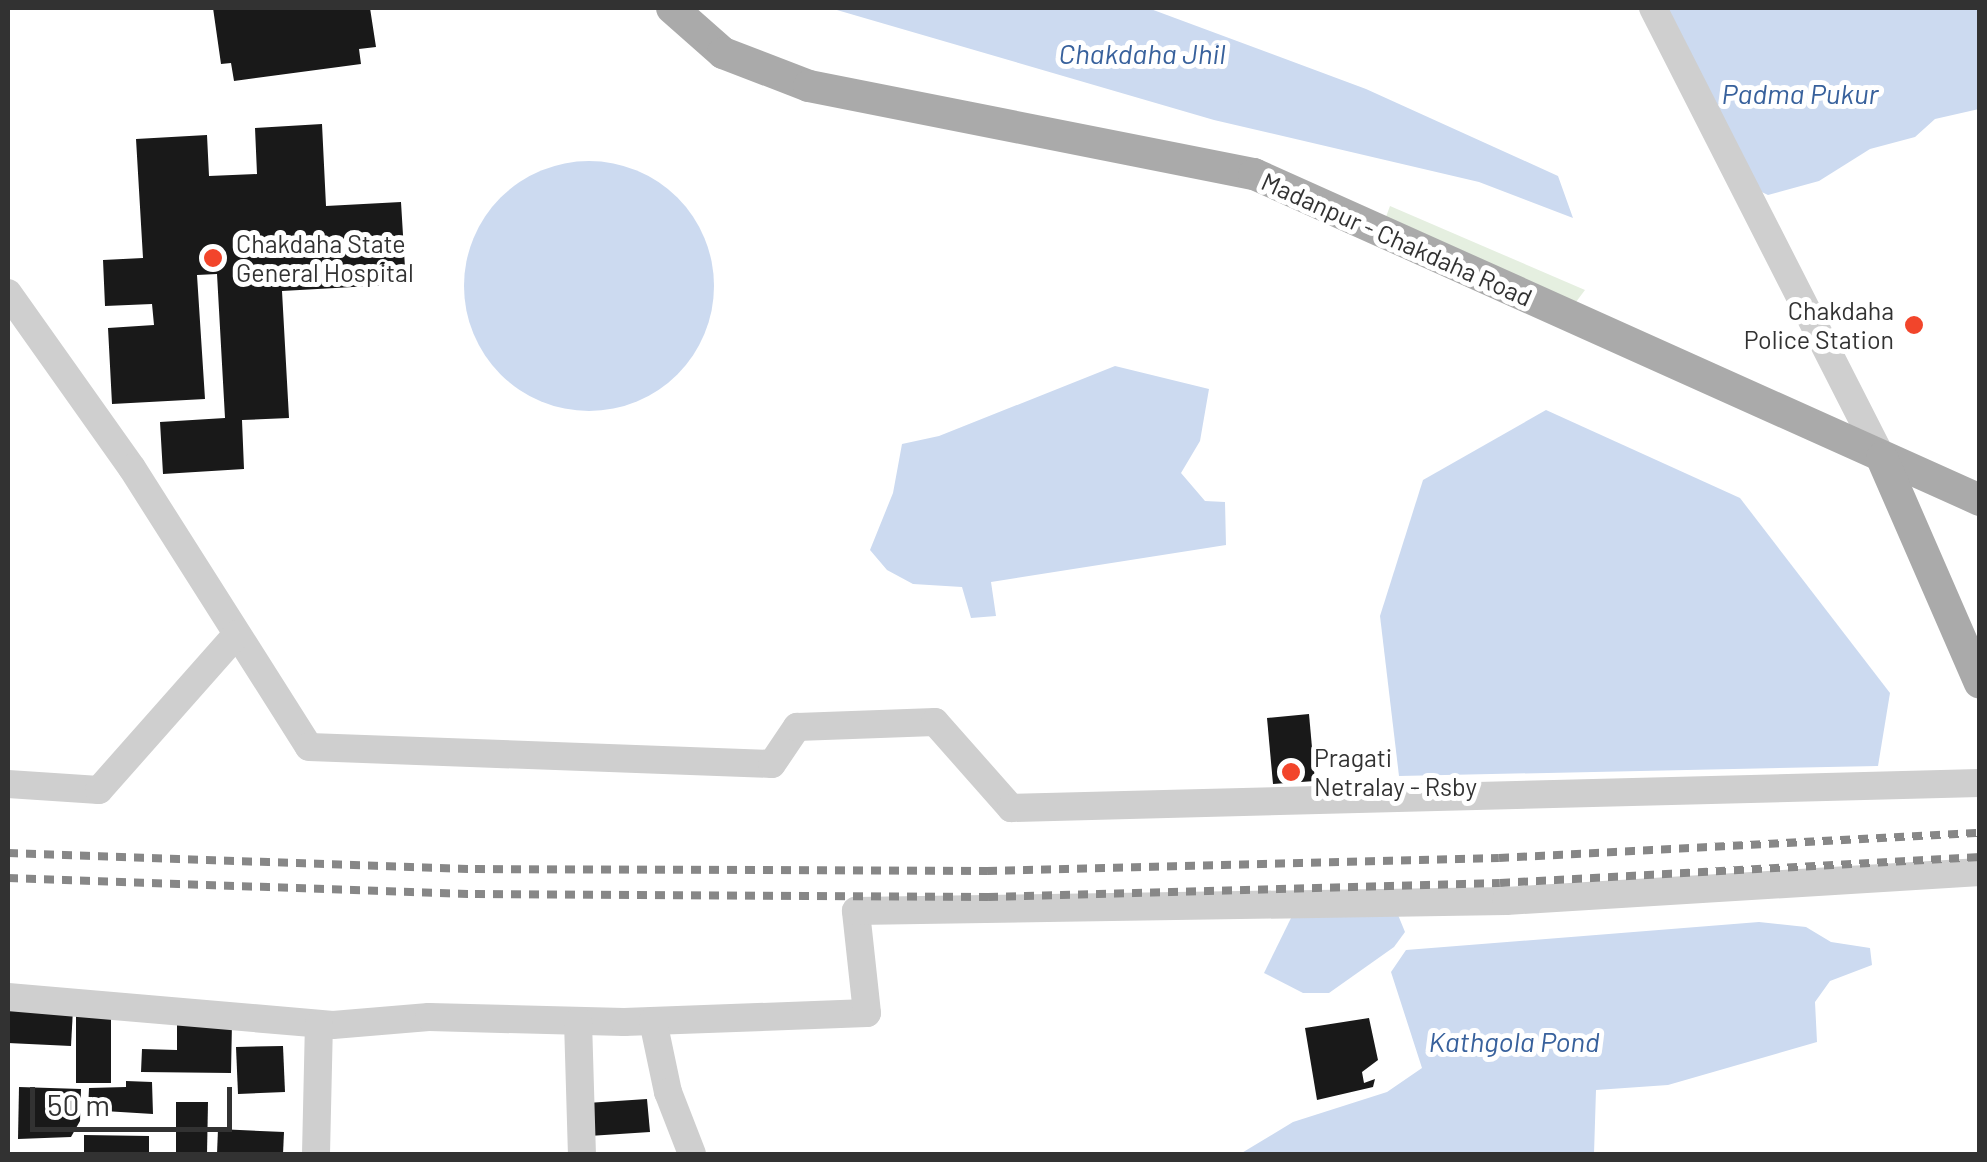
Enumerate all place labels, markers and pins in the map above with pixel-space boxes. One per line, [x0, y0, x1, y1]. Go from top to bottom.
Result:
place label: Chakdaha State General Hospital [236, 229, 414, 288]
marker: Chakdaha State General Hospital [200, 245, 226, 271]
place label: Chakdaha Police Station [1744, 296, 1894, 355]
marker: Chakdaha Police Station [1903, 314, 1925, 336]
place label: Pragati Netralay - Rsby [1314, 743, 1477, 802]
marker: Pragati Netralay - Rsby [1278, 759, 1304, 785]

